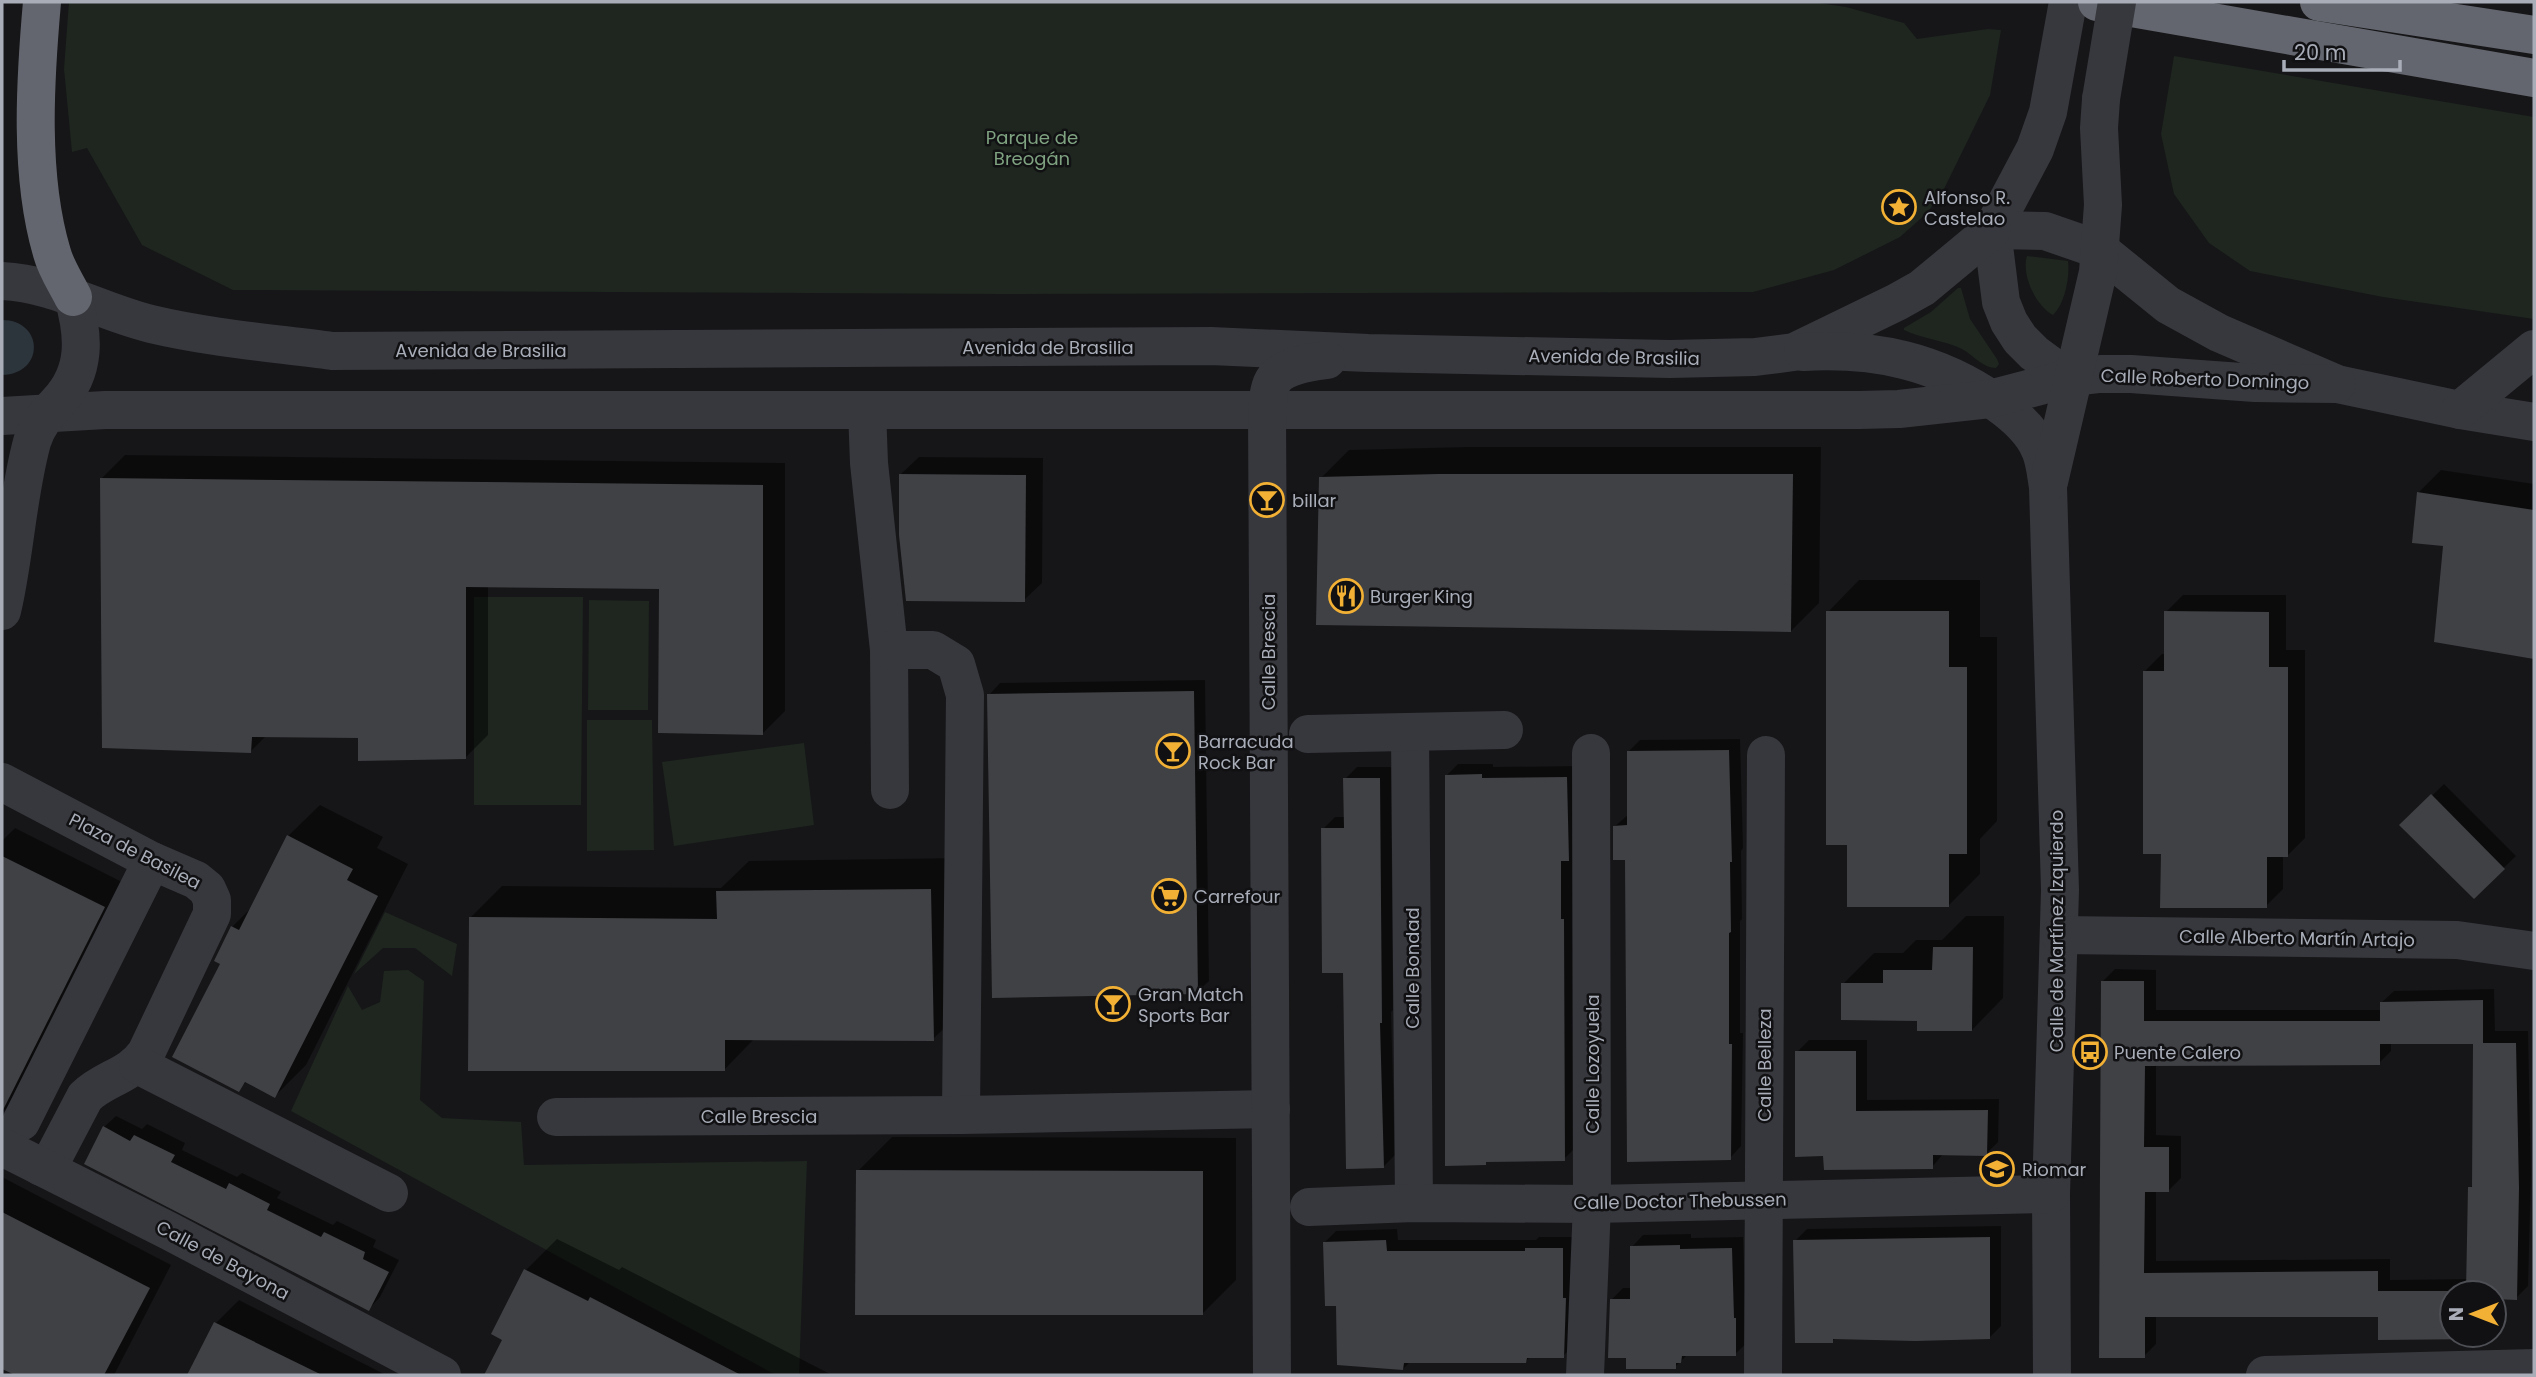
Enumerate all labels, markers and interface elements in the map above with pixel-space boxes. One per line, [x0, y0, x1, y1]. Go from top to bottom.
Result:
scale bar [2284, 28, 2400, 72]
text: 20 m [2294, 38, 2347, 67]
park label: Parque de Breogán [986, 125, 1078, 171]
place label: Alfonso R. Castelao [1924, 185, 2010, 231]
place icon: Alfonso R. Castelao [1880, 188, 1918, 226]
street label: Avenida de Brasilia [962, 335, 1134, 360]
street label: Avenida de Brasilia [395, 338, 567, 363]
street label: Avenida de Brasilia [1528, 343, 1700, 371]
street label: Calle Roberto Domingo [2100, 363, 2310, 395]
bar icon: billar [1248, 481, 1286, 519]
place label: billar [1292, 488, 1337, 513]
restaurant icon: Burger King [1327, 577, 1365, 615]
place label: Burger King [1370, 584, 1473, 609]
street label: Calle Brescia [1256, 594, 1281, 710]
place label: Barracuda Rock Bar [1198, 729, 1294, 775]
bar icon: Barracuda Rock Bar [1154, 732, 1192, 770]
street label: Plaza de Basilea [65, 807, 205, 895]
street label: Calle de Martínez Izquierdo [2044, 810, 2069, 1052]
supermarket icon: Carrefour [1150, 877, 1188, 915]
place label: Carrefour [1194, 884, 1281, 909]
street label: Calle Bondad [1400, 907, 1425, 1029]
street label: Calle Alberto Martín Artajo [2179, 923, 2415, 953]
place label: Gran Match Sports Bar [1138, 982, 1244, 1028]
bar icon: Gran Match Sports Bar [1094, 985, 1132, 1023]
street label: Calle Lozoyuela [1580, 994, 1605, 1134]
street label: Calle Belleza [1752, 1008, 1777, 1122]
bus stop icon: Puente Calero [2071, 1033, 2109, 1071]
place label: Puente Calero [2114, 1040, 2241, 1065]
street label: Calle Brescia [701, 1104, 817, 1129]
school or university icon: Riomar [1978, 1150, 2016, 1188]
place label: Riomar [2022, 1157, 2087, 1182]
street label: Calle Doctor Thebussen [1573, 1187, 1787, 1215]
street label: Calle de Bayona [152, 1214, 294, 1306]
north arrow [2438, 1279, 2508, 1349]
text: N [2443, 1307, 2470, 1321]

